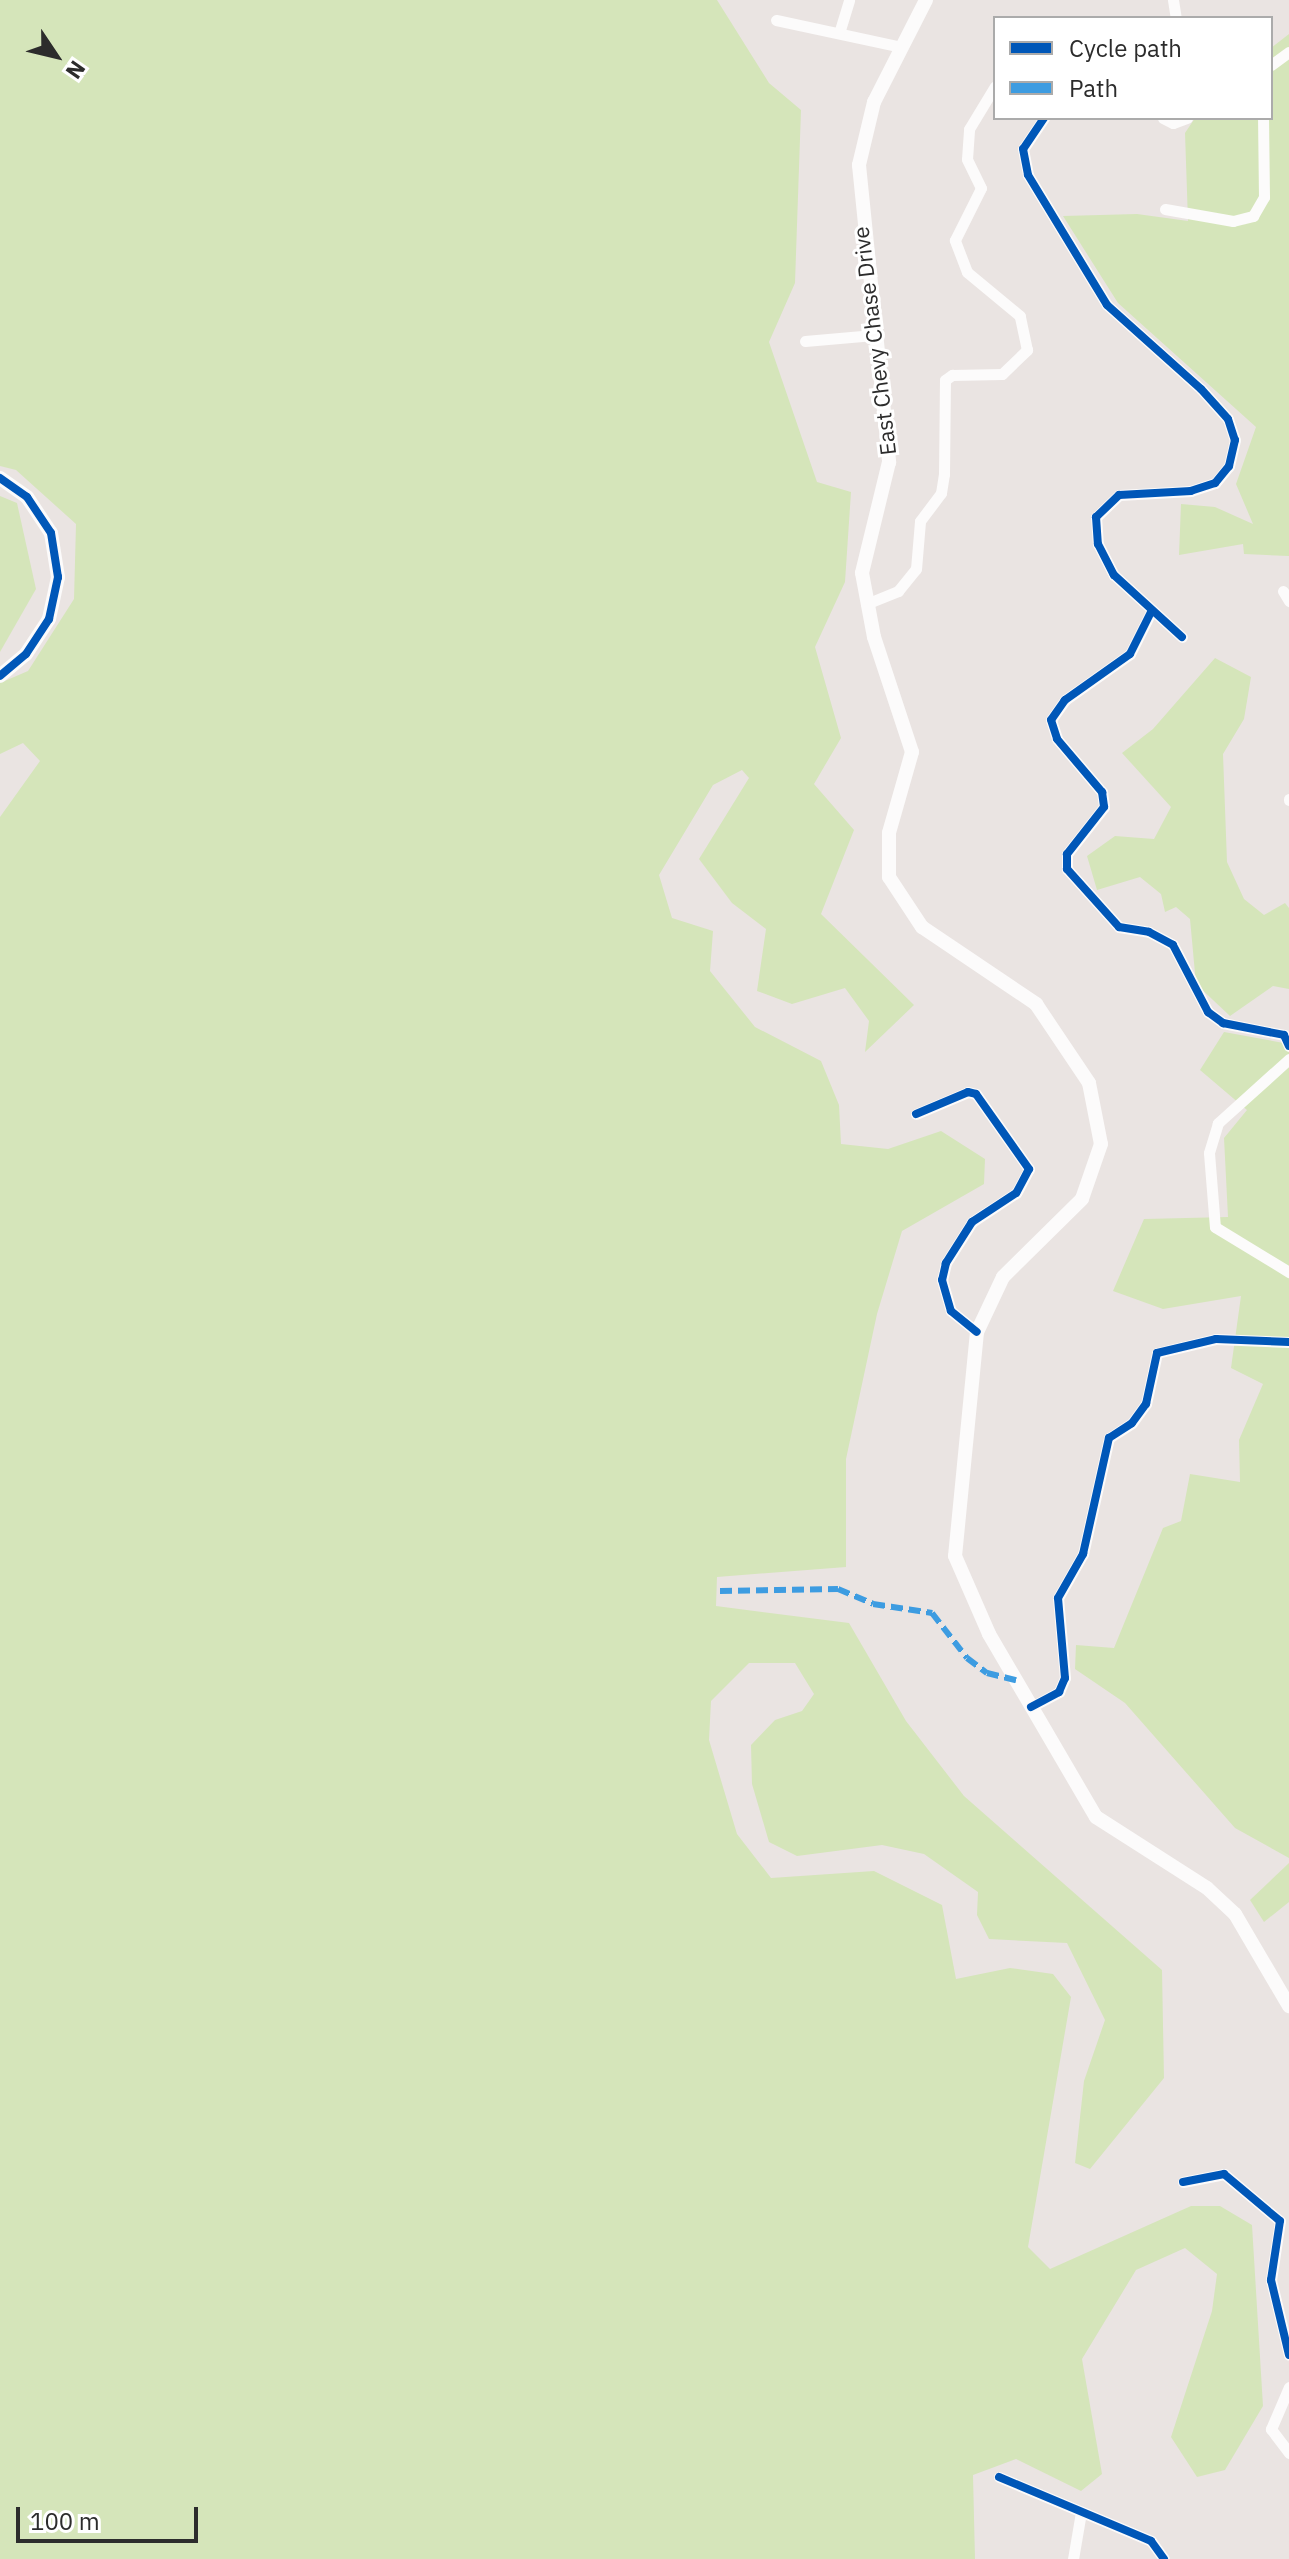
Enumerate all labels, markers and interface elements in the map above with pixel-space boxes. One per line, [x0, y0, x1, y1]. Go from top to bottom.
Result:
north arrow [16, 16, 96, 96]
legend [993, 16, 1273, 120]
text: Cycle path [1069, 32, 1182, 64]
text: N [60, 55, 93, 85]
text: Path [1069, 72, 1118, 104]
street label: East Chevy Chase Drive [847, 225, 901, 457]
scale bar [20, 2491, 202, 2541]
text: 100 m [30, 2505, 100, 2537]

